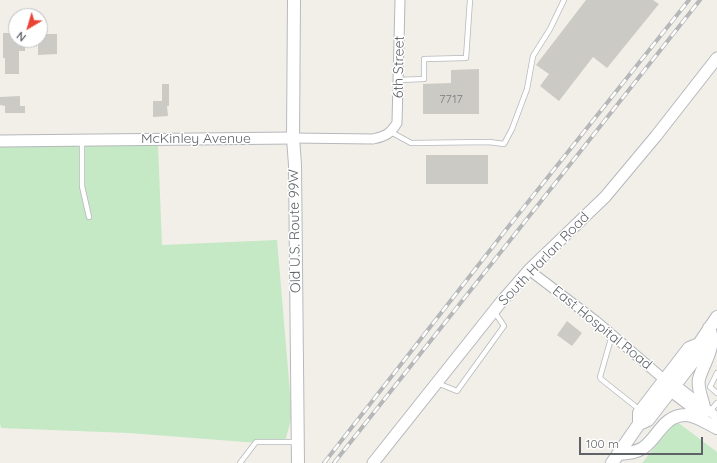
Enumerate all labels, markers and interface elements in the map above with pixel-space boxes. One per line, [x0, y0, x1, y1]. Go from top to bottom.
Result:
north arrow [8, 8, 48, 48]
text: N [14, 29, 29, 45]
street label: 6th Street [390, 36, 408, 98]
house number: 7717 [439, 92, 463, 106]
street label: McKinley Avenue [141, 131, 251, 147]
street label: Old U.S. Route 99W [286, 169, 304, 293]
street label: South Harlan Road [495, 209, 593, 309]
street label: East Hospital Road [549, 283, 655, 373]
scale bar [581, 429, 705, 455]
text: 100 m [586, 436, 619, 451]

